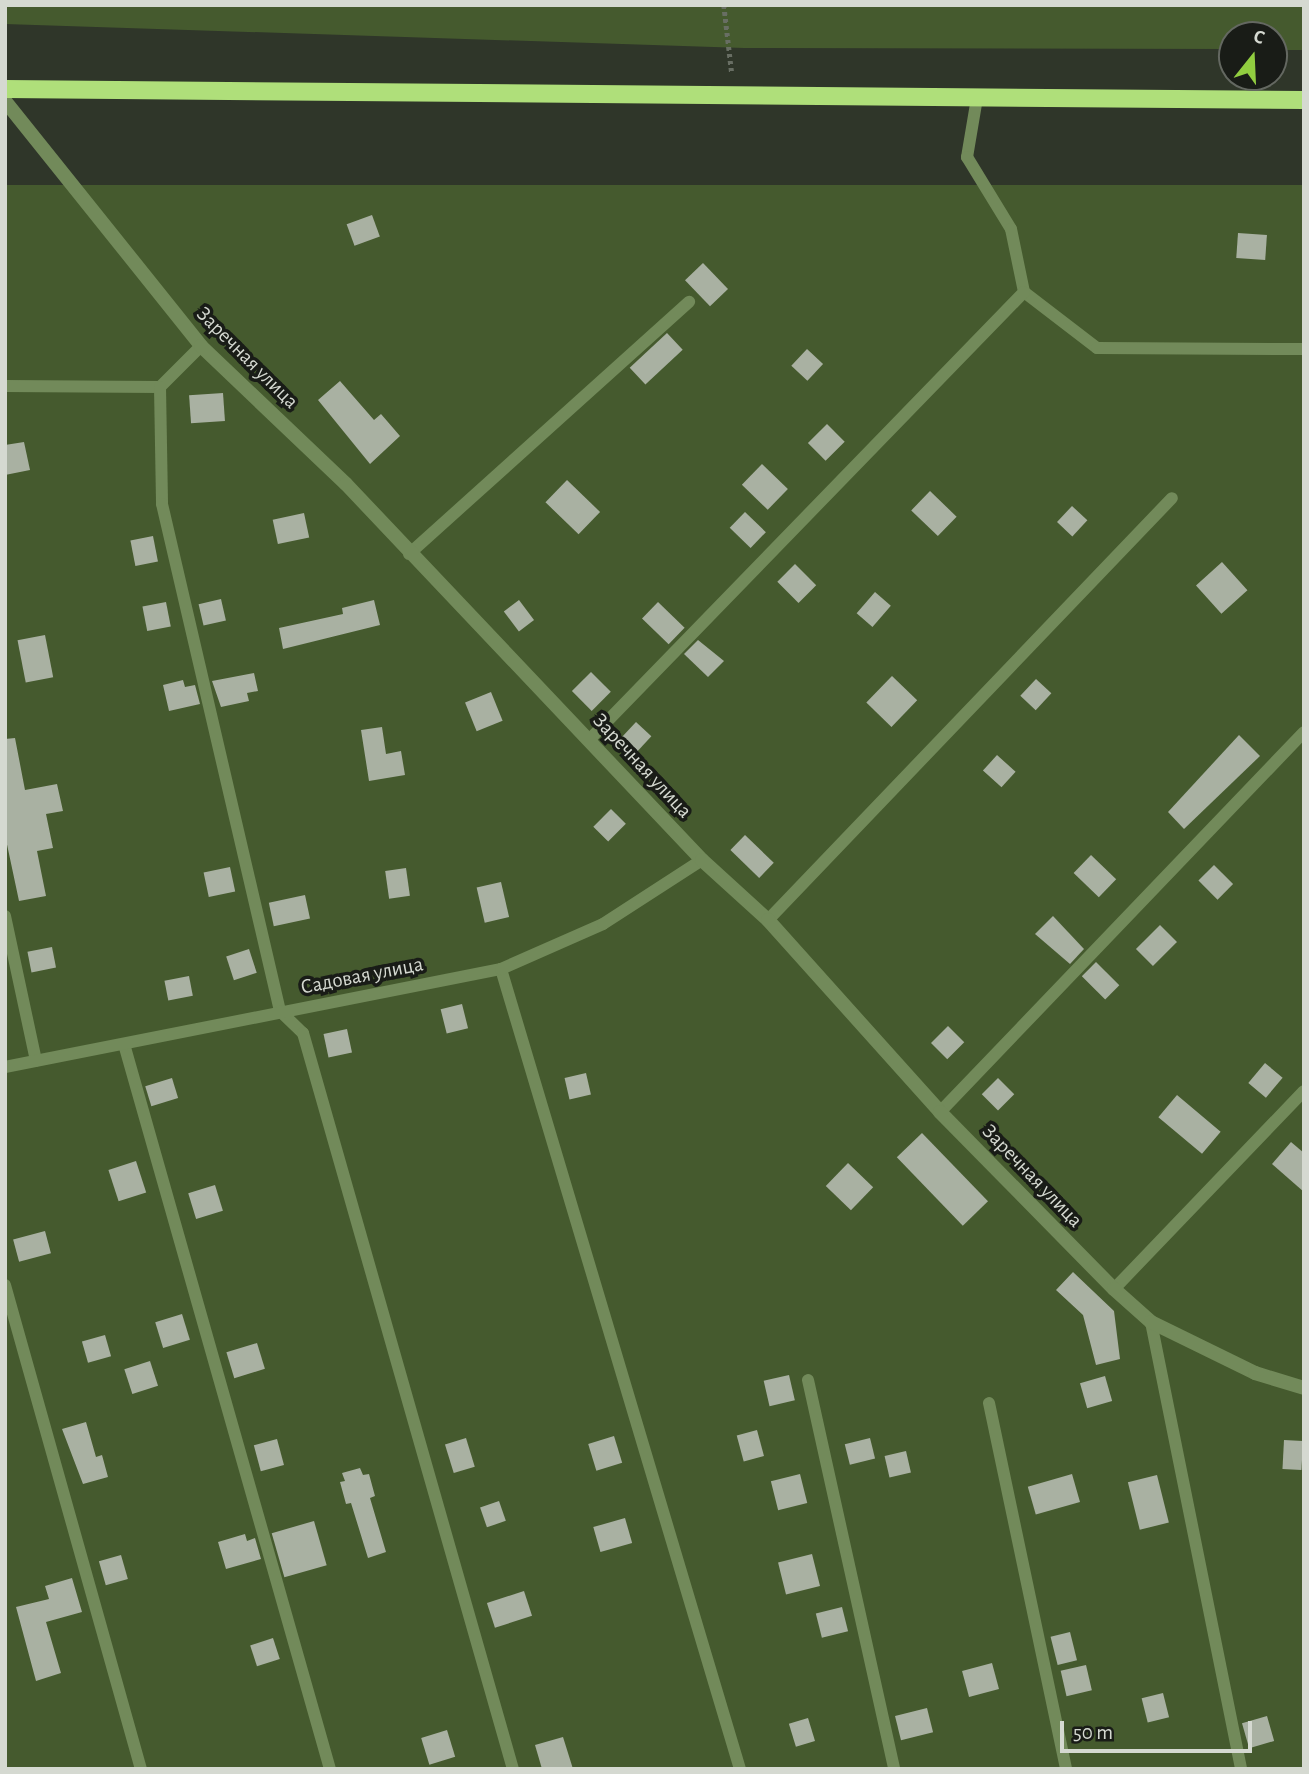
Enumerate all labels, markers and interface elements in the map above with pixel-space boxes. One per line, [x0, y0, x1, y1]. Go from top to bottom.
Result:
north arrow [1218, 21, 1288, 91]
text: С [1251, 27, 1267, 48]
street label: Заречная улица [191, 302, 303, 414]
street label: Заречная улица [587, 708, 697, 824]
street label: Садовая улица [299, 952, 425, 1000]
street label: Заречная улица [976, 1119, 1088, 1233]
scale bar [1064, 1708, 1256, 1752]
text: 50 m [1073, 1722, 1113, 1743]

